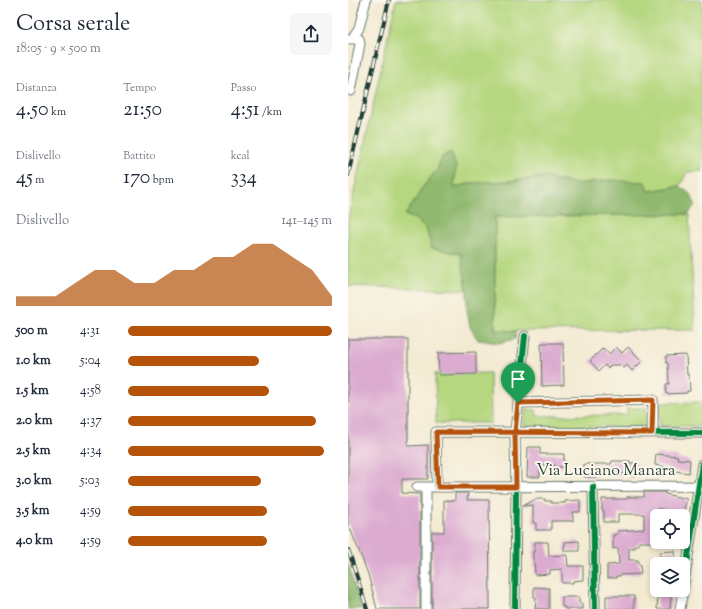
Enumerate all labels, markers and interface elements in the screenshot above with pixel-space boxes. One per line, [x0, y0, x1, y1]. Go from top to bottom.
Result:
text: Corsa serale [16, 9, 130, 41]
button: share [290, 13, 332, 55]
text: 18:05 · 9 × 500 m [16, 40, 101, 58]
text: Distanza [16, 80, 57, 96]
text: Tempo [123, 80, 156, 96]
text: Passo [231, 80, 256, 96]
text: 4.50 [16, 96, 49, 125]
text: 21:50 [123, 96, 162, 125]
text: 4:51 [231, 96, 260, 125]
text: km [49, 104, 66, 120]
text: /km [260, 104, 282, 120]
text: Dislivello [16, 148, 61, 164]
text: Battito [123, 148, 156, 164]
text: kcal [231, 148, 250, 164]
text: 45 [16, 164, 33, 193]
text: 170 [123, 164, 150, 193]
text: 334 [231, 164, 257, 193]
text: m [33, 172, 44, 188]
text: bpm [150, 172, 174, 188]
text: Dislivello [16, 212, 69, 230]
text: 141–145 m [281, 212, 332, 230]
text: 500 m [16, 322, 48, 340]
text: 4:31 [80, 322, 100, 340]
text: 1.0 km [16, 352, 51, 370]
text: 5:04 [80, 352, 101, 370]
pin [501, 362, 535, 403]
icon: arrive [507, 368, 529, 390]
text: 1.5 km [16, 382, 49, 400]
text: 4:58 [80, 382, 101, 400]
text: 2.0 km [16, 412, 53, 430]
text: 4:37 [80, 412, 102, 430]
text: 2.5 km [16, 442, 50, 460]
text: 4:34 [80, 442, 102, 460]
street label: Via Luciano Manara [537, 460, 676, 483]
text: 3.0 km [16, 472, 52, 490]
text: 5:03 [80, 472, 100, 490]
text: 3.5 km [16, 502, 50, 520]
text: 4:59 [80, 502, 101, 520]
map controls [650, 509, 690, 597]
button: locate [650, 509, 690, 549]
text: 4.0 km [16, 532, 53, 550]
text: 4:59 [80, 532, 101, 550]
button: layers [650, 557, 690, 597]

